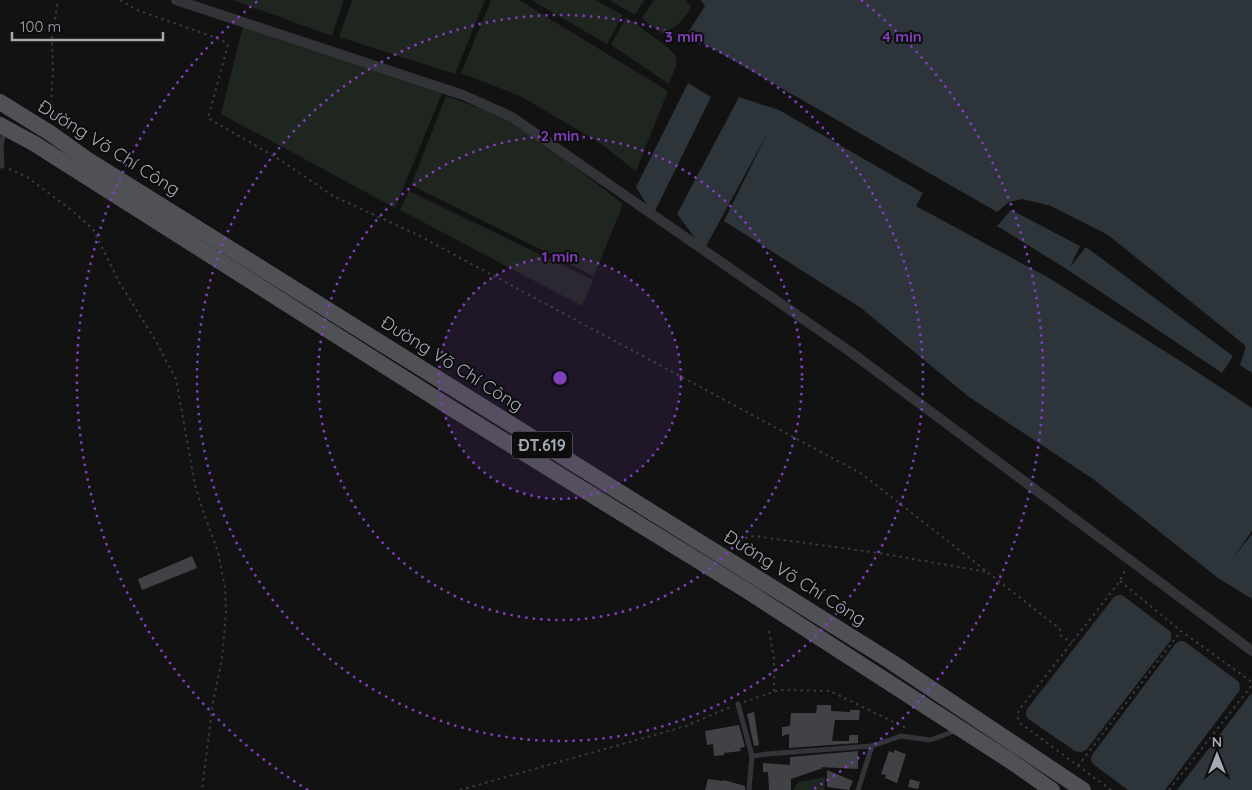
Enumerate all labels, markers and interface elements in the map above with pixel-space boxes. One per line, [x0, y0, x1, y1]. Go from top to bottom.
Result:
scale bar [12, 10, 164, 42]
text: 100 m [20, 17, 61, 36]
text: 3 min [665, 27, 703, 46]
text: 4 min [882, 27, 922, 46]
street label: Đường Võ Chí Công [34, 95, 185, 201]
text: 2 min [540, 126, 580, 145]
text: 1 min [542, 247, 578, 266]
street label: Đường Võ Chí Công [377, 311, 528, 417]
centre of rings [551, 369, 569, 387]
road number: ĐT.619 [512, 432, 572, 458]
street label: Đường Võ Chí Công [720, 525, 871, 631]
north arrow [1192, 730, 1242, 780]
text: N [1212, 733, 1222, 751]

